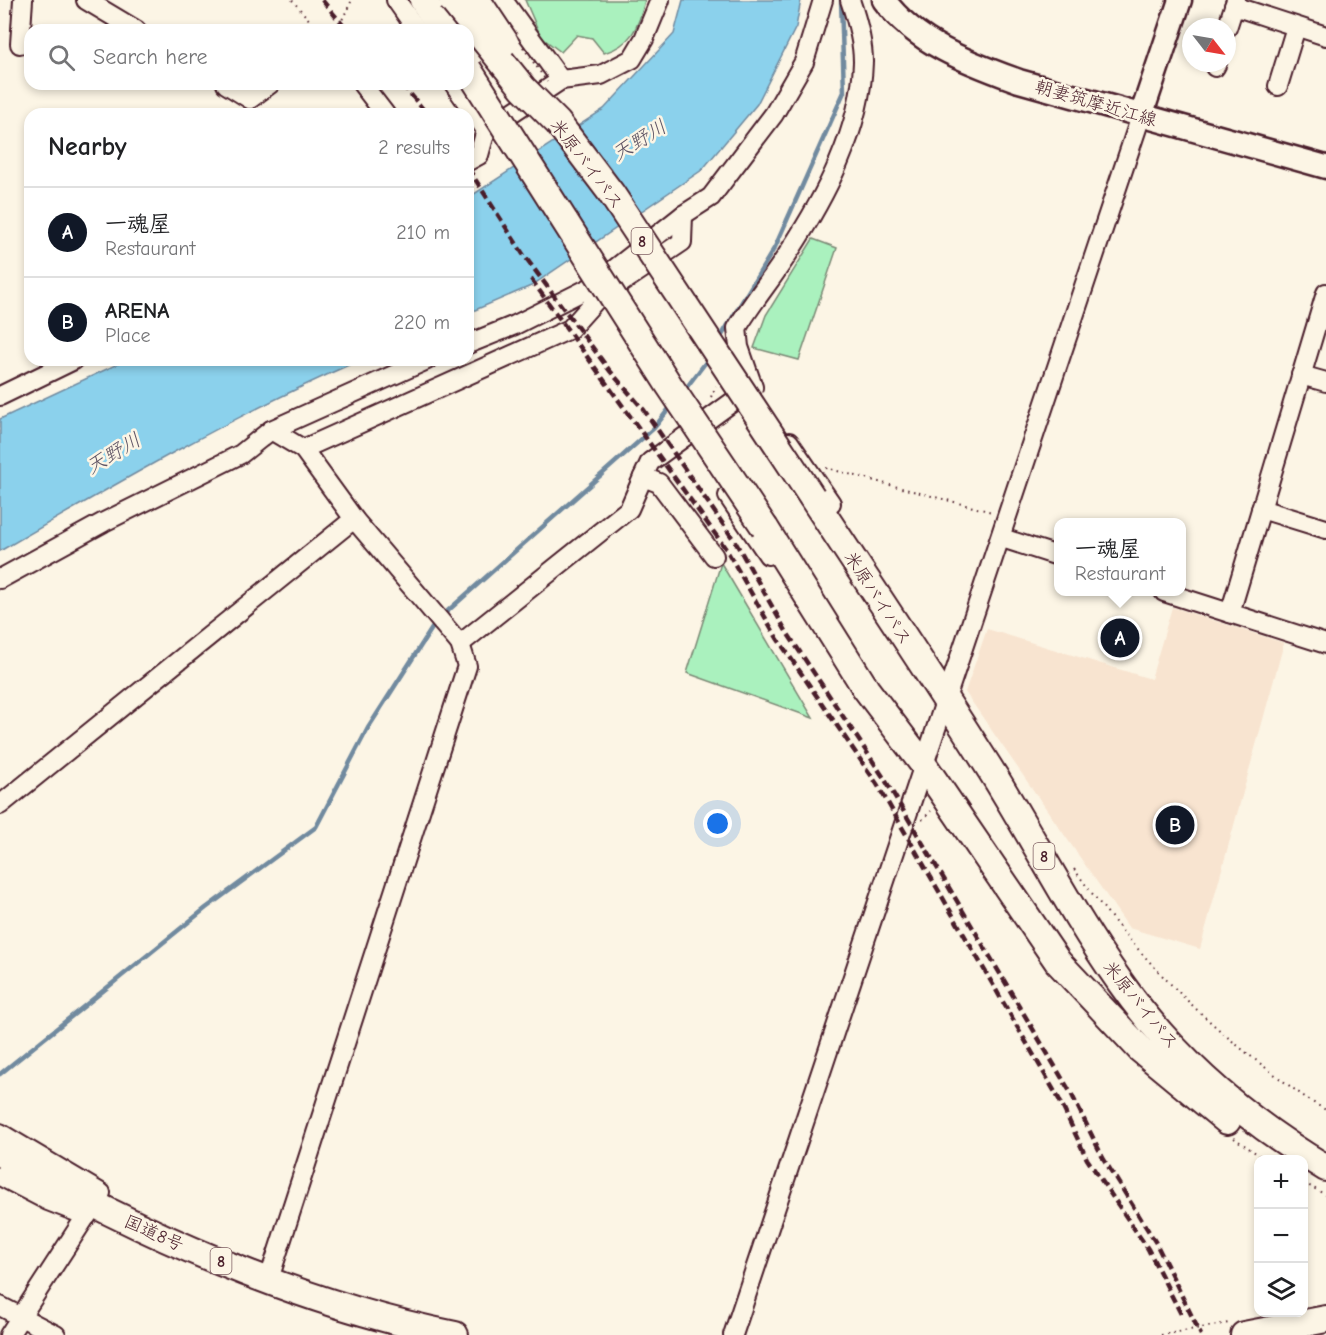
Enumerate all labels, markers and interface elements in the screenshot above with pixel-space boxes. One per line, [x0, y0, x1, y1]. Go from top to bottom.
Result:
north arrow [1182, 18, 1236, 72]
search box [24, 24, 474, 90]
icon: search [45, 41, 78, 74]
text: Search here [93, 44, 208, 70]
street label: 朝妻筑摩近江線 [1032, 76, 1159, 131]
street label: 米原バイパス [546, 115, 627, 214]
water label: 天野川 [608, 115, 671, 166]
text: Nearby [48, 132, 127, 162]
text: 2 results [378, 136, 450, 159]
text: 一魂屋 [105, 211, 171, 237]
text: A [62, 221, 73, 244]
text: 210 m [396, 221, 450, 244]
road number: 8 [632, 228, 652, 254]
text: Restaurant [105, 237, 195, 260]
text: ARENA [105, 298, 170, 324]
text: B [61, 311, 74, 334]
text: 220 m [394, 311, 450, 334]
text: Place [105, 324, 151, 347]
water label: 天野川 [82, 428, 145, 479]
popup [1054, 518, 1186, 596]
text: 一魂屋 [1075, 536, 1141, 562]
street label: 米原バイパス [839, 547, 916, 649]
text: Restaurant [1075, 562, 1165, 585]
pin: A [1100, 616, 1140, 660]
pin: B [1156, 802, 1194, 848]
your location [703, 809, 732, 838]
road number: 8 [1034, 843, 1054, 869]
street label: 米原バイパス [1099, 957, 1183, 1054]
map controls [1254, 1155, 1308, 1317]
button: + [1254, 1155, 1308, 1209]
button: − [1254, 1209, 1308, 1263]
street label: 国道8号 [121, 1211, 187, 1256]
road number: 8 [210, 1248, 232, 1274]
button: layers [1254, 1263, 1308, 1317]

